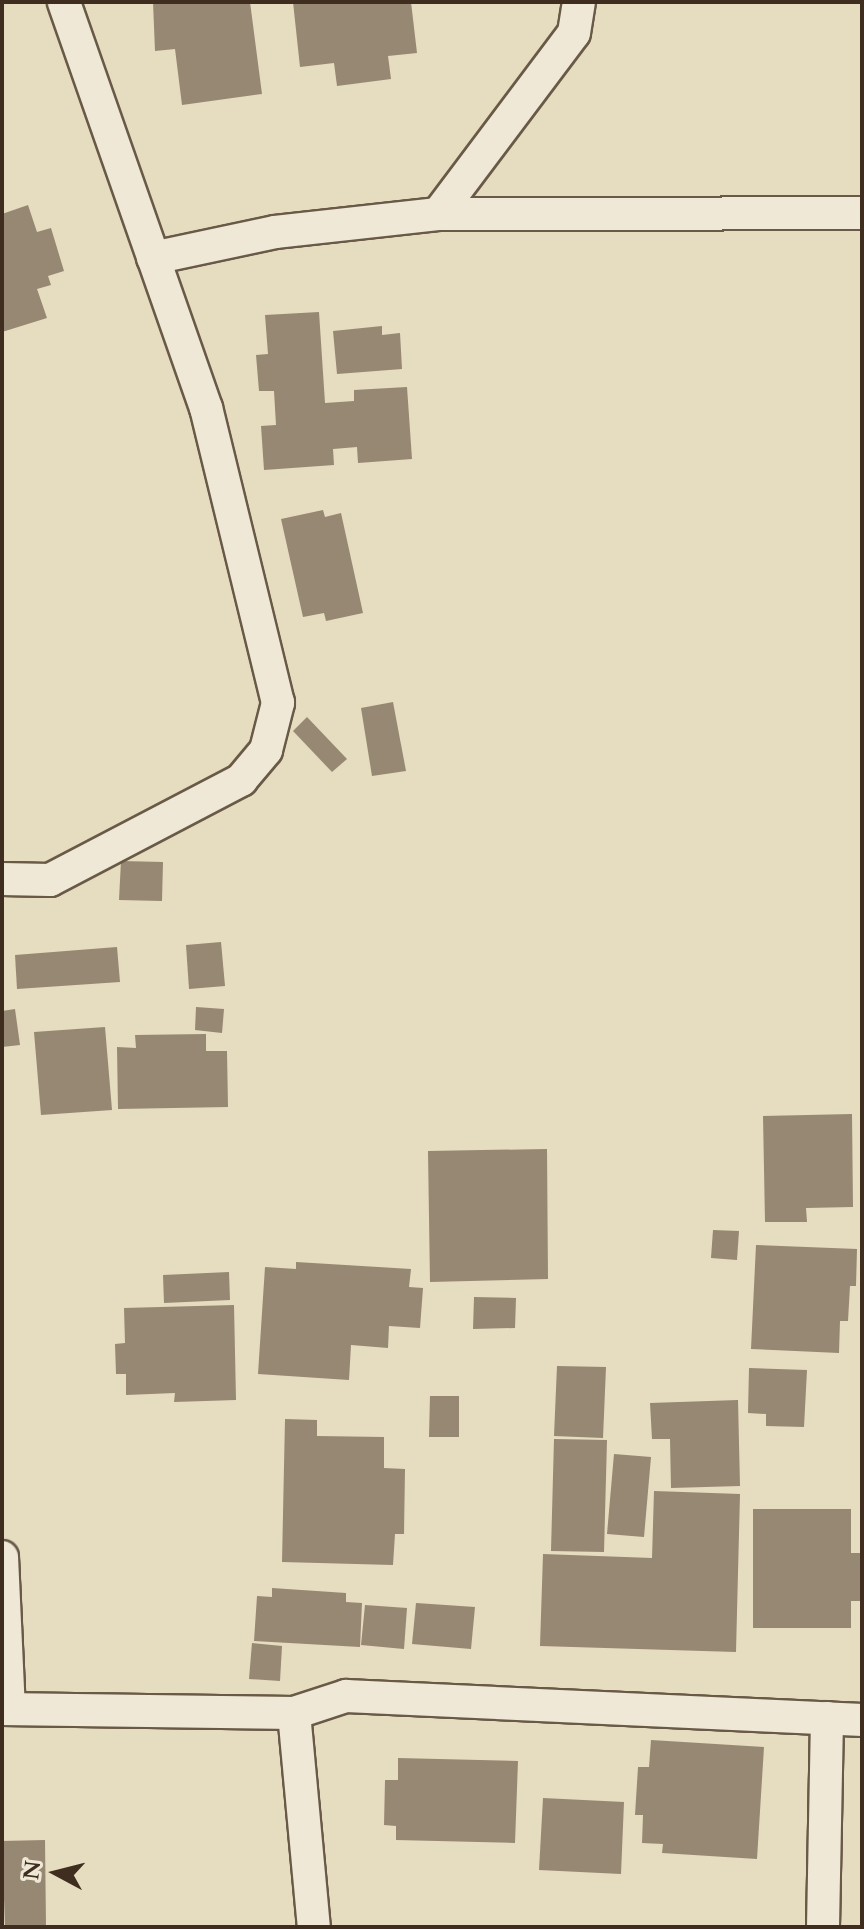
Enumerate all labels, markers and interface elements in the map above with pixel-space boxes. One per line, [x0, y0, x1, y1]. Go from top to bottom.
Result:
north arrow [16, 1833, 96, 1913]
text: N [16, 1859, 48, 1881]

